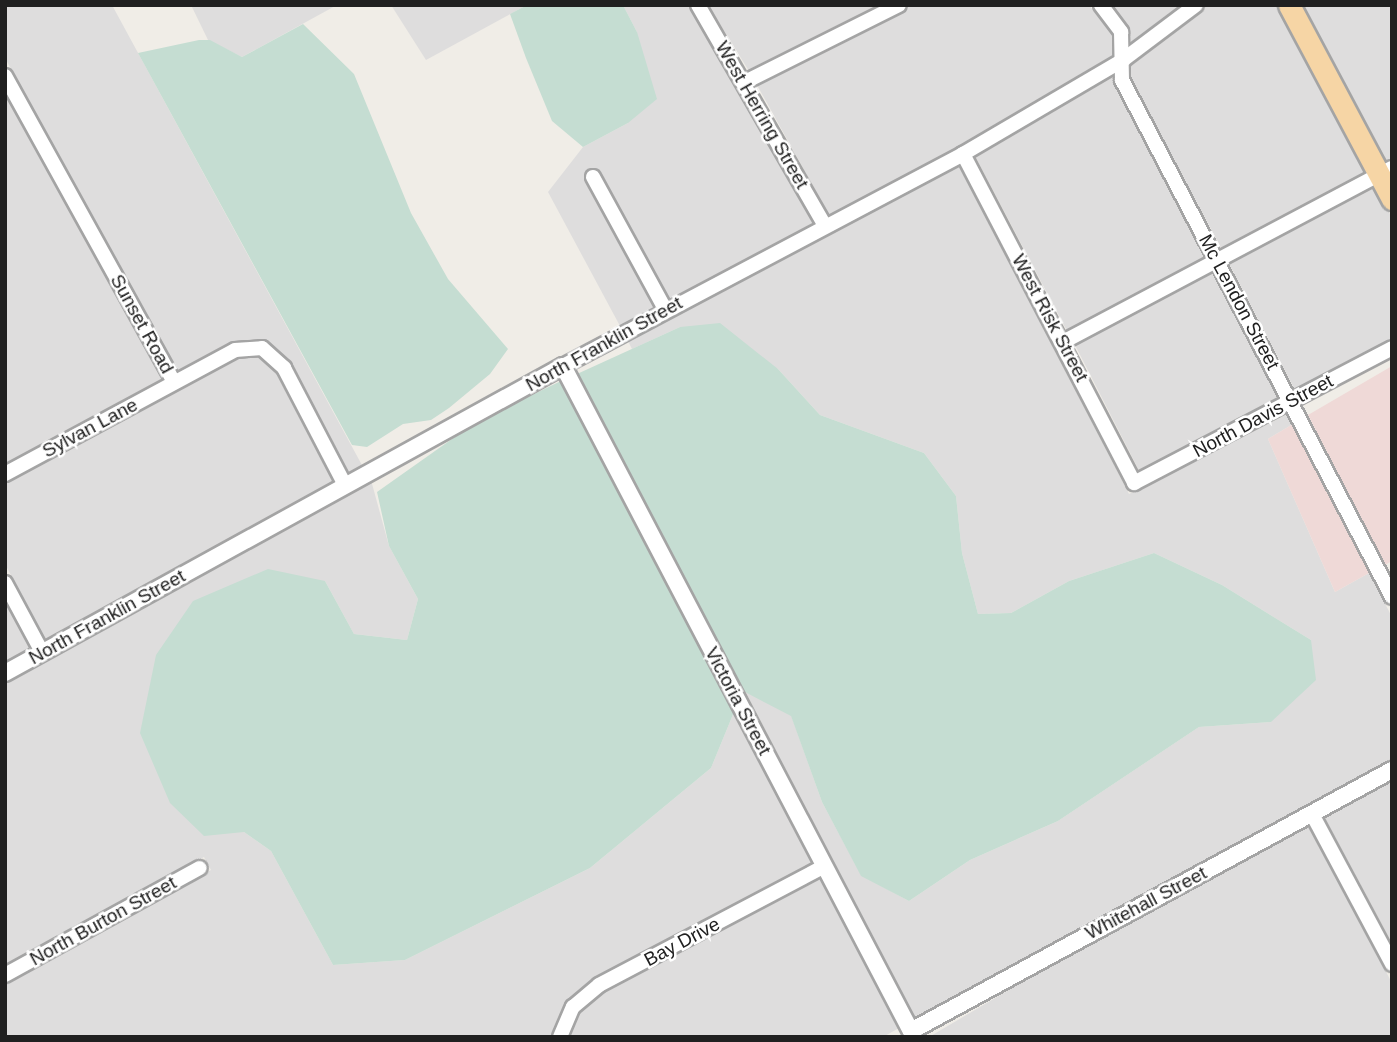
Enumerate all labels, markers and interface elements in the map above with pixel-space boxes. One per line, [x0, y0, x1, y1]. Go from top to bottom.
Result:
street label: West Herring Street [711, 37, 813, 193]
street label: Mc Lendon Street [1194, 230, 1284, 374]
street label: West Risk Street [1007, 250, 1093, 386]
street label: Sunset Road [105, 270, 179, 378]
street label: North Franklin Street [522, 292, 686, 396]
street label: North Davis Street [1189, 369, 1337, 463]
street label: Sylvan Lane [38, 393, 142, 463]
street label: North Franklin Street [25, 565, 189, 669]
street label: Victoria Street [700, 643, 776, 759]
street label: Whitehall Street [1081, 861, 1211, 945]
street label: North Burton Street [26, 871, 180, 971]
street label: Bay Drive [640, 913, 724, 971]

